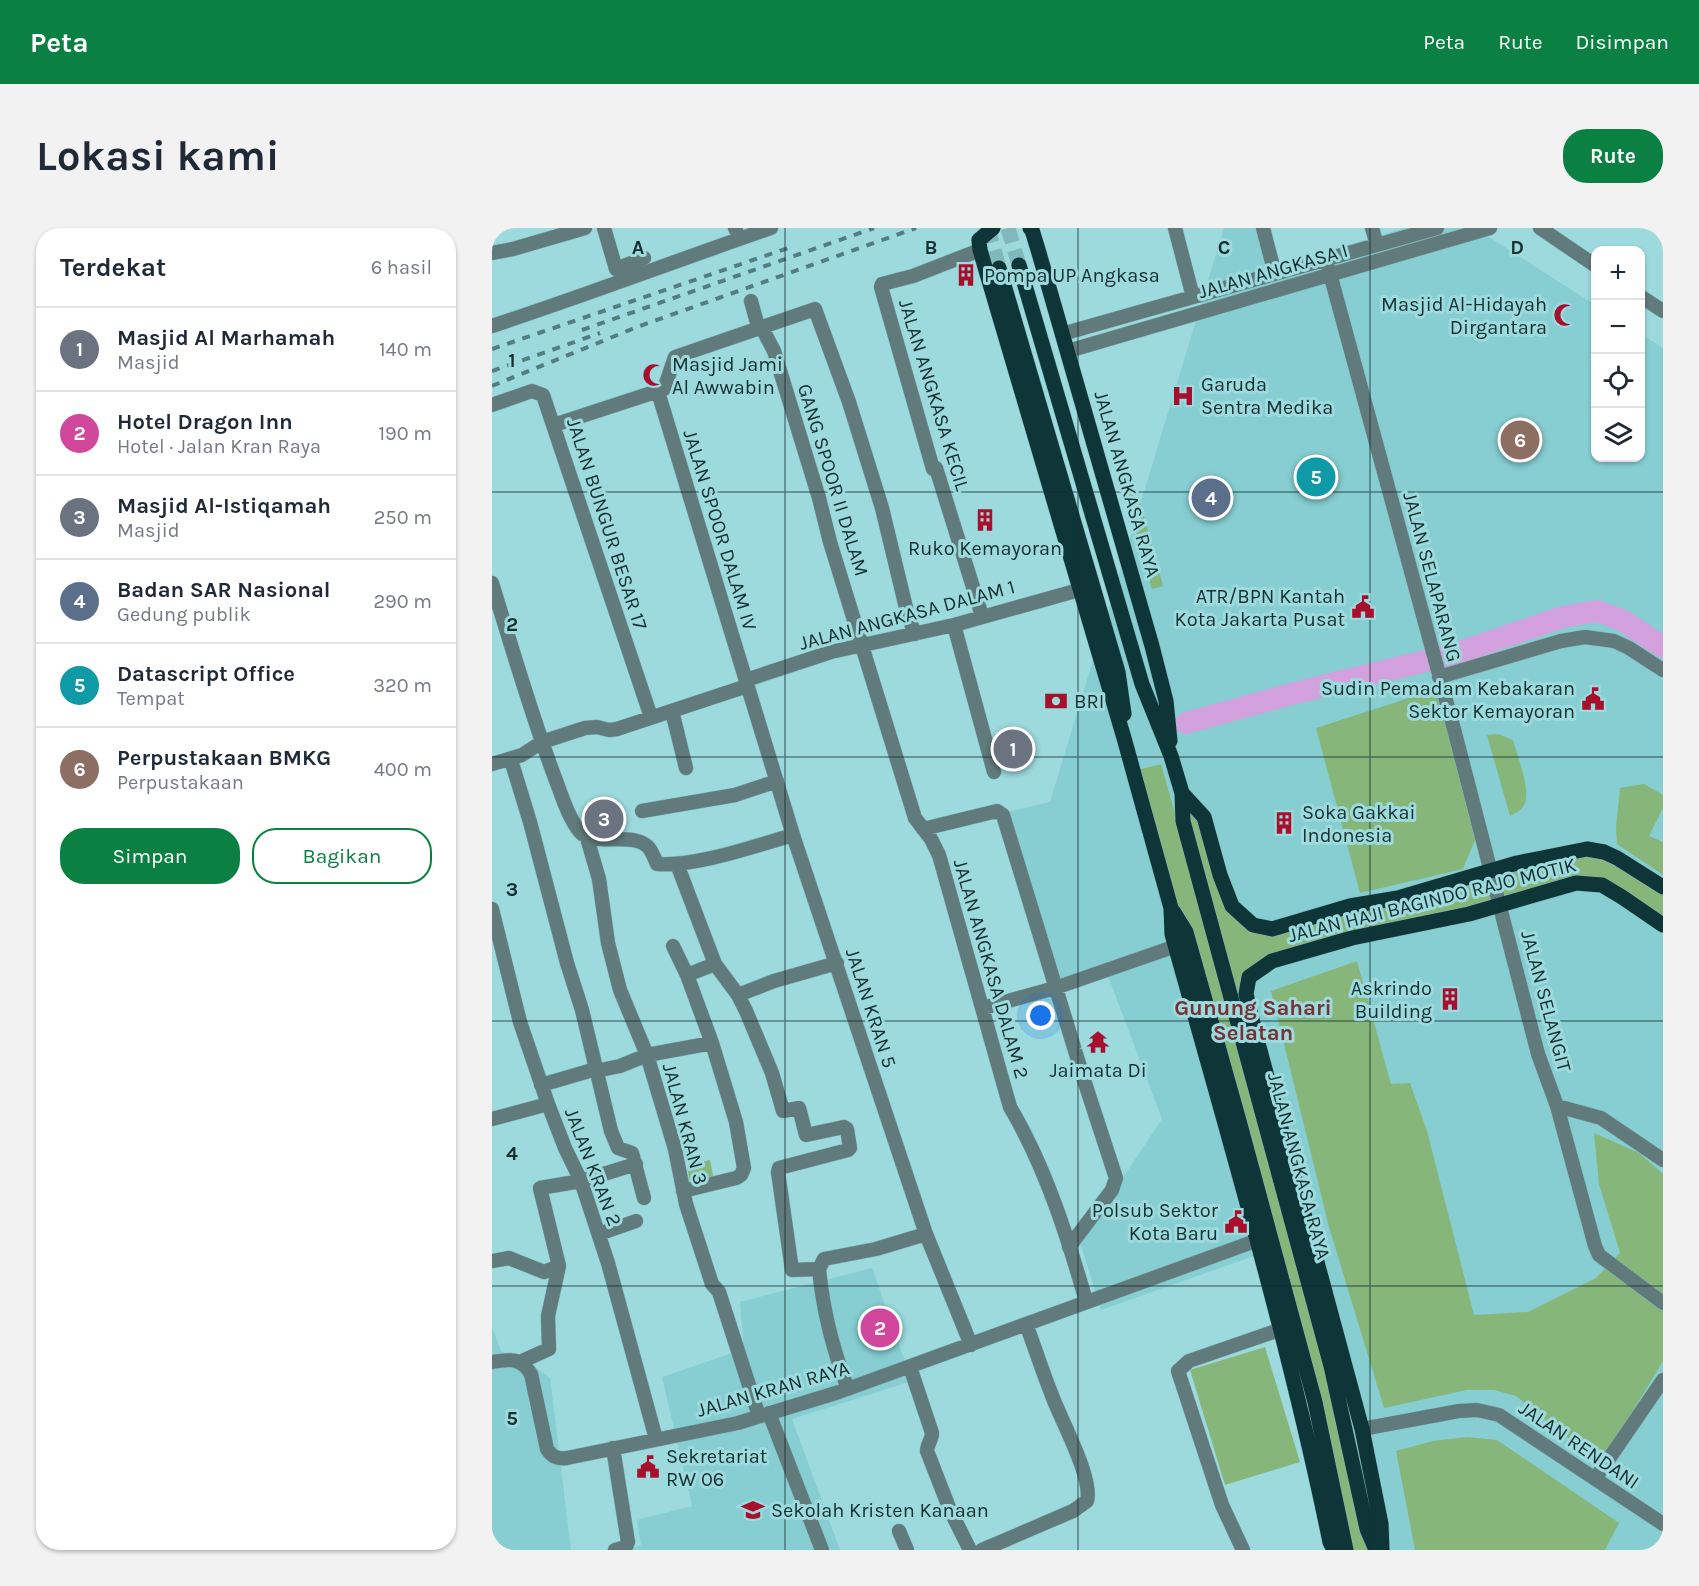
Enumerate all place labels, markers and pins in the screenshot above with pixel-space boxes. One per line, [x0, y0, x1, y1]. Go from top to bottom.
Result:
building icon: Pompa UP Angkasa [953, 262, 979, 288]
place label: Pompa UP Angkasa [984, 264, 1160, 287]
place label: Masjid Al-Hidayah Dirgantara [1381, 293, 1547, 339]
mosque icon: Masjid Al-Hidayah Dirgantara [1552, 302, 1578, 328]
place label: Masjid Jami Al Awwabin [672, 353, 783, 399]
mosque icon: Masjid Jami Al Awwabin [641, 362, 667, 388]
place label: Garuda Sentra Medika [1201, 373, 1333, 419]
hospital icon: Garuda Sentra Medika [1170, 383, 1196, 409]
pin: 6 [1500, 418, 1540, 462]
pin: 5 [1296, 454, 1336, 500]
pin: 4 [1192, 476, 1230, 520]
building icon: Ruko Kemayoran [972, 507, 998, 533]
place label: Ruko Kemayoran [908, 537, 1062, 560]
place label: ATR/BPN Kantah Kota Jakarta Pusat [1175, 585, 1345, 631]
public building icon: ATR/BPN Kantah Kota Jakarta Pusat [1350, 594, 1376, 620]
place label: Sudin Pemadam Kebakaran Sektor Kemayoran [1321, 677, 1575, 723]
public building icon: Sudin Pemadam Kebakaran Sektor Kemayoran [1580, 686, 1606, 712]
bank icon: BRI [1043, 688, 1069, 714]
place label: BRI [1074, 690, 1104, 713]
pin: 1 [994, 726, 1032, 772]
pin: 3 [584, 796, 624, 842]
place label: Soka Gakkai Indonesia [1302, 801, 1415, 847]
building icon: Soka Gakkai Indonesia [1271, 810, 1297, 836]
place label: Askrindo Building [1351, 977, 1432, 1023]
building icon: Askrindo Building [1437, 986, 1463, 1012]
temple icon: Jaimata Di [1085, 1029, 1111, 1055]
place label: Jaimata Di [1049, 1059, 1147, 1082]
place label: Polsub Sektor Kota Baru [1092, 1199, 1219, 1245]
public building icon: Polsub Sektor Kota Baru [1223, 1209, 1249, 1235]
pin: 2 [860, 1306, 900, 1350]
place label: Sekretariat RW 06 [666, 1445, 768, 1491]
public building icon: Sekretariat RW 06 [635, 1454, 661, 1480]
school or university icon: Sekolah Kristen Kanaan [740, 1497, 766, 1523]
place label: Sekolah Kristen Kanaan [771, 1499, 989, 1522]

